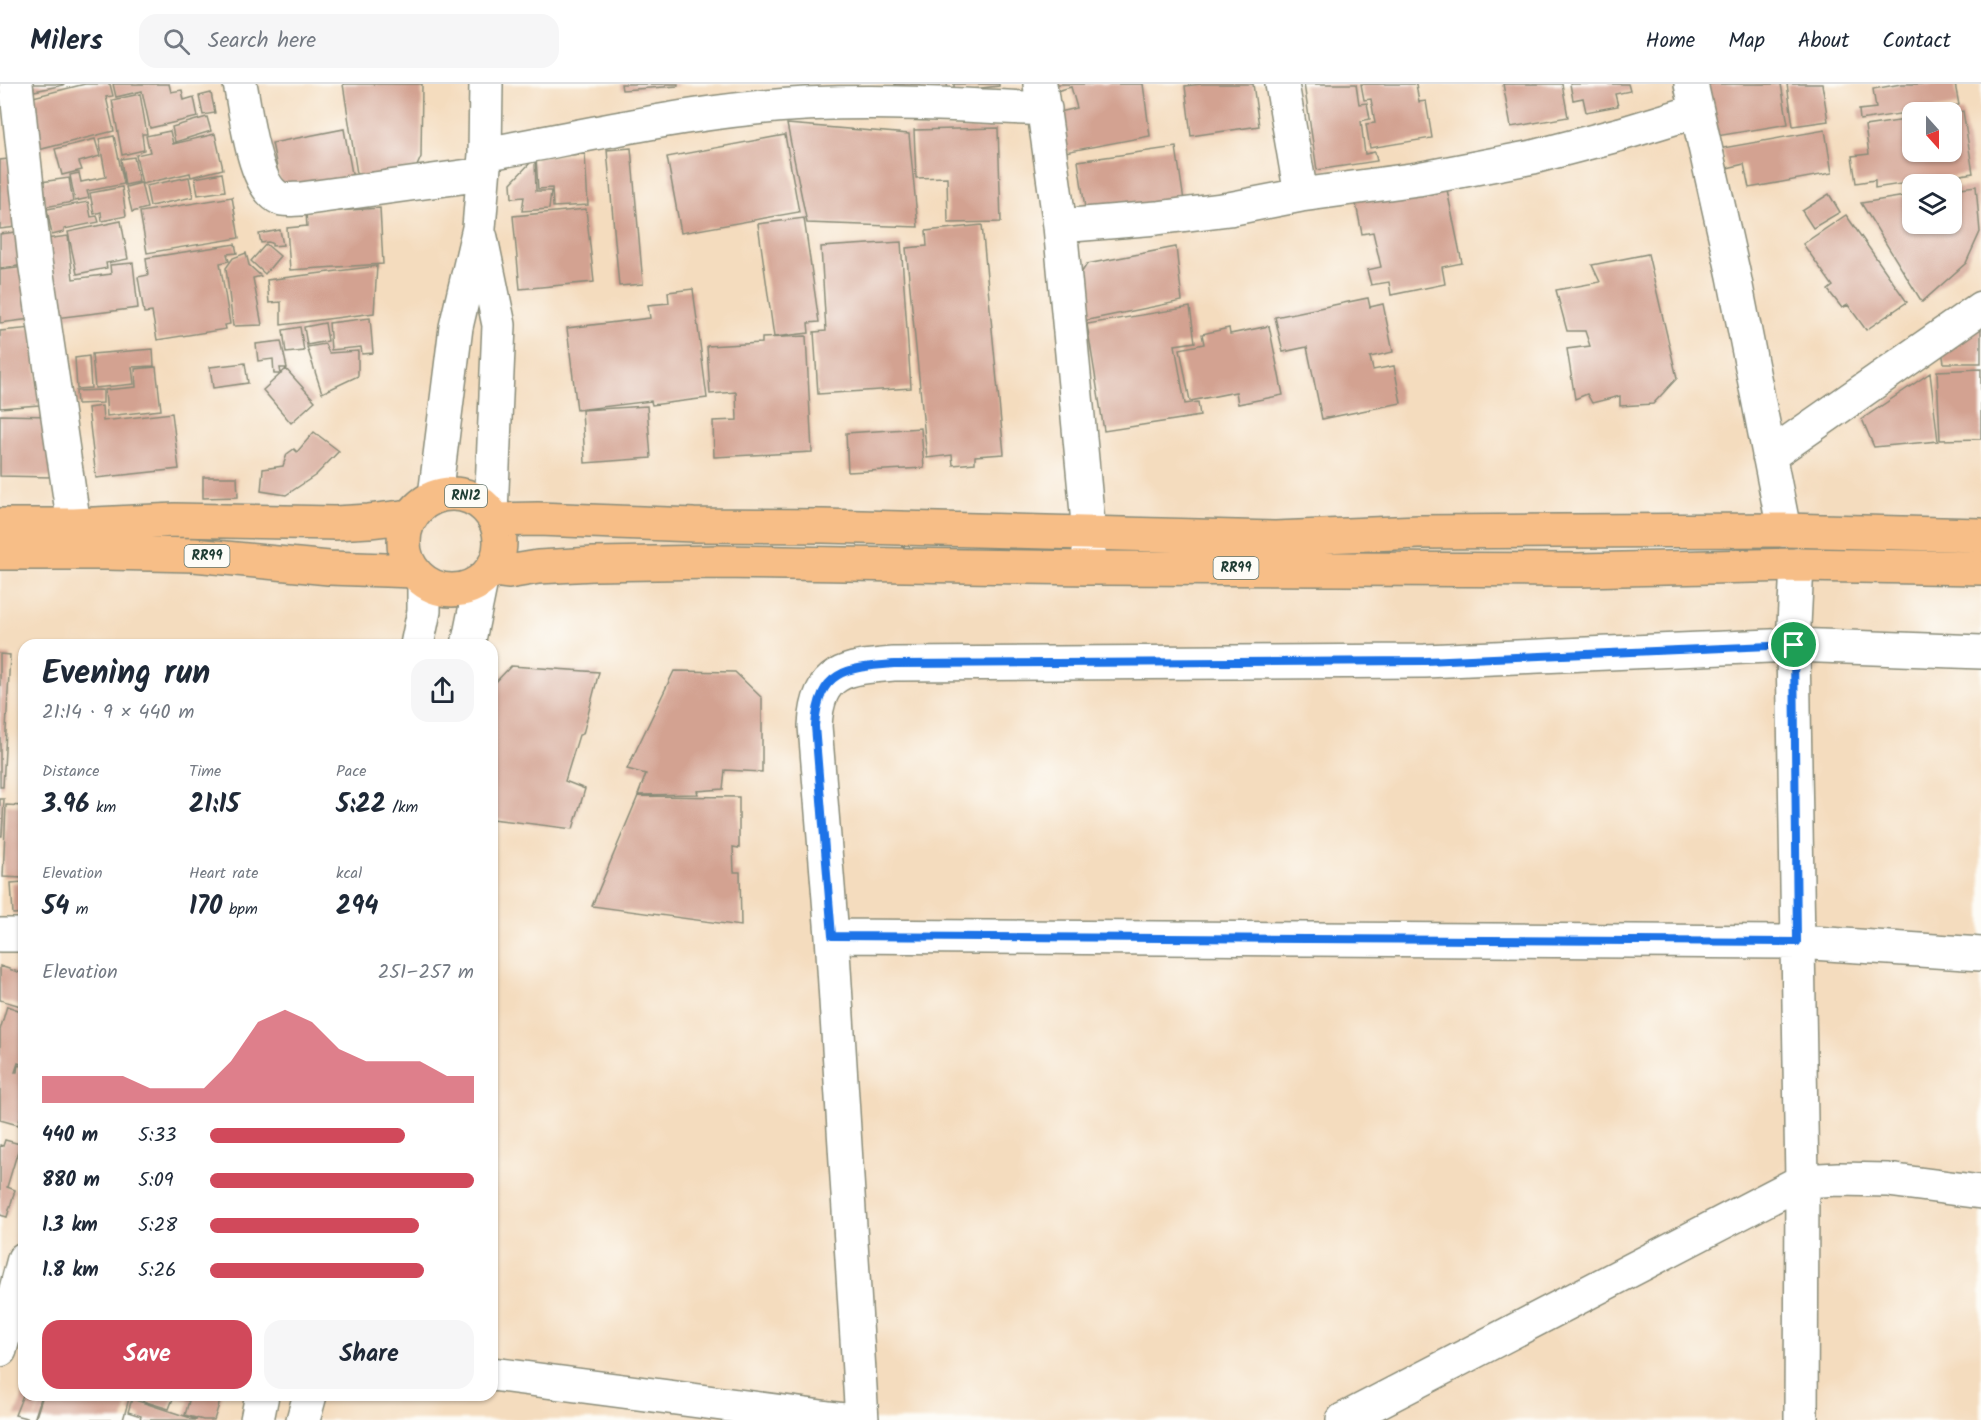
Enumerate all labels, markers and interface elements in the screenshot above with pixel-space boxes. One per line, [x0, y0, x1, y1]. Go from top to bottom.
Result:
search box [139, 14, 559, 68]
text: Milers [30, 19, 103, 64]
text: Search here [208, 24, 316, 59]
icon: search [160, 25, 193, 58]
text: Home [1646, 25, 1695, 58]
text: Map [1728, 25, 1765, 58]
text: About [1798, 25, 1849, 58]
text: Contact [1882, 25, 1951, 58]
north arrow [1902, 102, 1962, 162]
map controls [1902, 102, 1962, 234]
button: layers [1902, 174, 1962, 234]
road number: RN12 [445, 485, 487, 507]
road number: RR99 [184, 545, 230, 567]
road number: RR99 [1214, 557, 1258, 579]
pin [1768, 619, 1819, 670]
icon: arrive [1777, 628, 1810, 661]
text: Evening run [42, 648, 210, 701]
button: share [411, 659, 474, 722]
text: 21:14 · 9 × 440 m [42, 697, 194, 729]
text: Distance [42, 759, 100, 784]
text: Time [189, 759, 221, 784]
text: Pace [336, 759, 367, 784]
text: 3.96 [42, 784, 90, 826]
text: 21:15 [189, 784, 239, 826]
text: 5:22 [336, 784, 386, 826]
text: km [90, 795, 116, 820]
text: /km [386, 795, 418, 820]
text: Elevation [42, 861, 103, 886]
text: Heart rate [189, 861, 259, 886]
text: kcal [336, 861, 362, 886]
text: 54 [42, 886, 69, 928]
text: 170 [189, 886, 222, 928]
text: 294 [336, 886, 378, 928]
text: m [69, 897, 88, 922]
text: bpm [222, 897, 258, 922]
text: Elevation [42, 957, 118, 989]
text: 251–257 m [378, 957, 474, 989]
text: 440 m [42, 1120, 98, 1152]
text: 5:33 [138, 1120, 177, 1152]
text: 880 m [42, 1165, 100, 1197]
text: 5:09 [138, 1165, 173, 1197]
text: 1.3 km [42, 1210, 98, 1242]
text: 5:28 [138, 1210, 177, 1242]
text: 1.8 km [42, 1255, 99, 1287]
text: 5:26 [138, 1255, 176, 1287]
button: Save [42, 1320, 252, 1389]
button: Share [264, 1320, 474, 1389]

